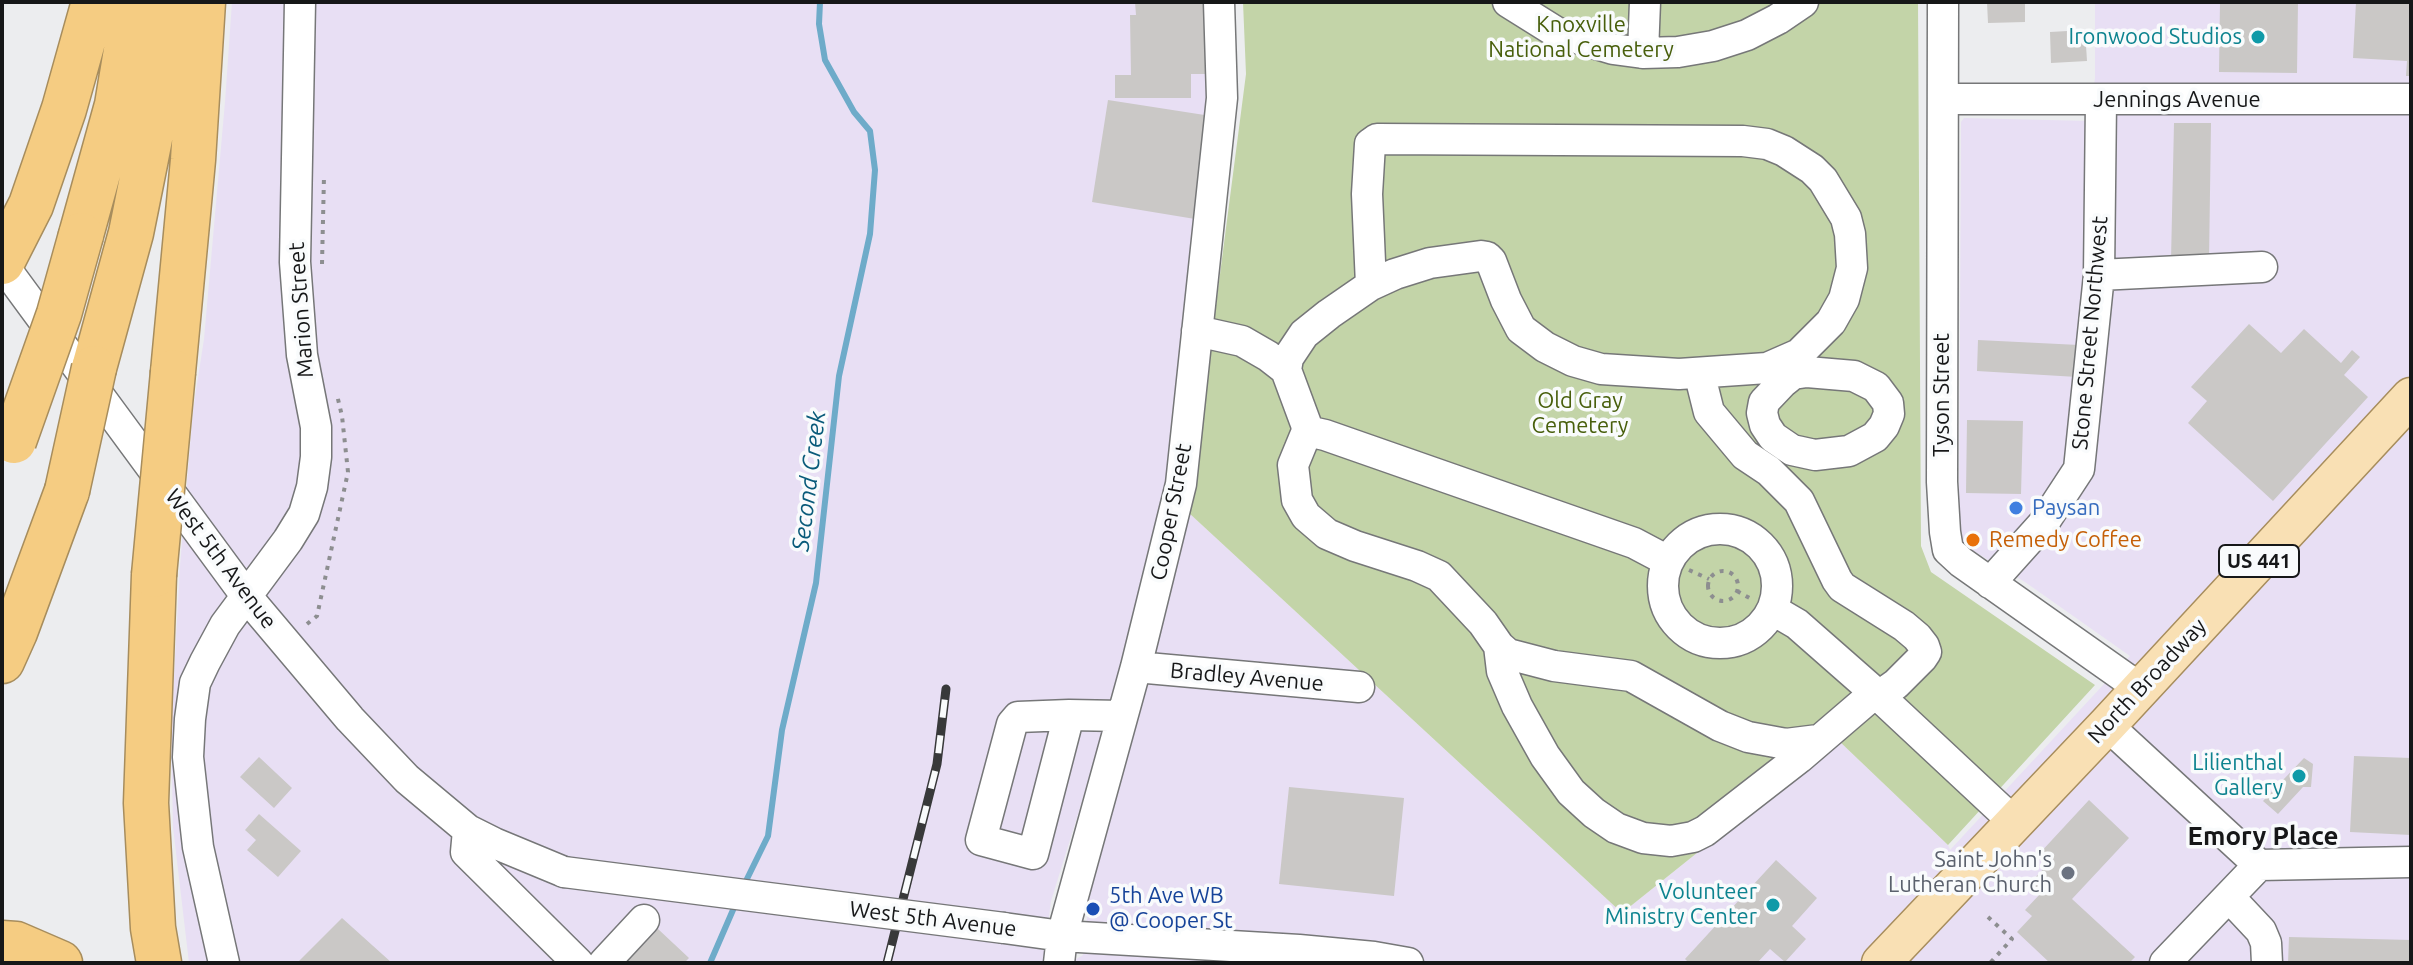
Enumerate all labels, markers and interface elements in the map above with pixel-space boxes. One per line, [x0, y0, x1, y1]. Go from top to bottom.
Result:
park label: Knoxville National Cemetery [1488, 12, 1674, 64]
place label: Ironwood Studios [2069, 24, 2242, 50]
marker: Ironwood Studios [2249, 28, 2267, 46]
street label: Jennings Avenue [2093, 87, 2261, 113]
street label: Stone Street Northwest [2067, 215, 2113, 451]
street label: Marion Street [283, 241, 319, 379]
street label: Tyson Street [1929, 333, 1955, 457]
park label: Old Gray Cemetery [1532, 388, 1628, 440]
water label: Second Creek [786, 409, 832, 553]
street label: Cooper Street [1145, 441, 1197, 583]
street label: West 5th Avenue [160, 484, 282, 634]
place label: Paysan [2032, 495, 2100, 521]
marker: Paysan [2007, 499, 2025, 517]
place label: Remedy Coffee [1989, 527, 2142, 553]
marker: Remedy Coffee [1964, 531, 1982, 549]
road number: US 441 [2219, 545, 2299, 577]
street label: North Broadway [2082, 613, 2212, 749]
street label: Bradley Avenue [1169, 657, 1325, 697]
place label: Lilienthal Gallery [2192, 750, 2283, 802]
marker: Lilienthal Gallery [2290, 767, 2308, 785]
district label: Emory Place [2188, 820, 2338, 852]
place label: Saint John's Lutheran Church [1888, 847, 2052, 898]
marker: Saint John's Lutheran Church [2059, 864, 2077, 882]
place label: Volunteer Ministry Center [1605, 879, 1757, 930]
place label: 5th Ave WB @ Cooper St [1109, 883, 1233, 934]
street label: West 5th Avenue [848, 896, 1018, 942]
marker: Volunteer Ministry Center [1764, 896, 1782, 914]
marker: 5th Ave WB @ Cooper St [1084, 900, 1102, 918]

